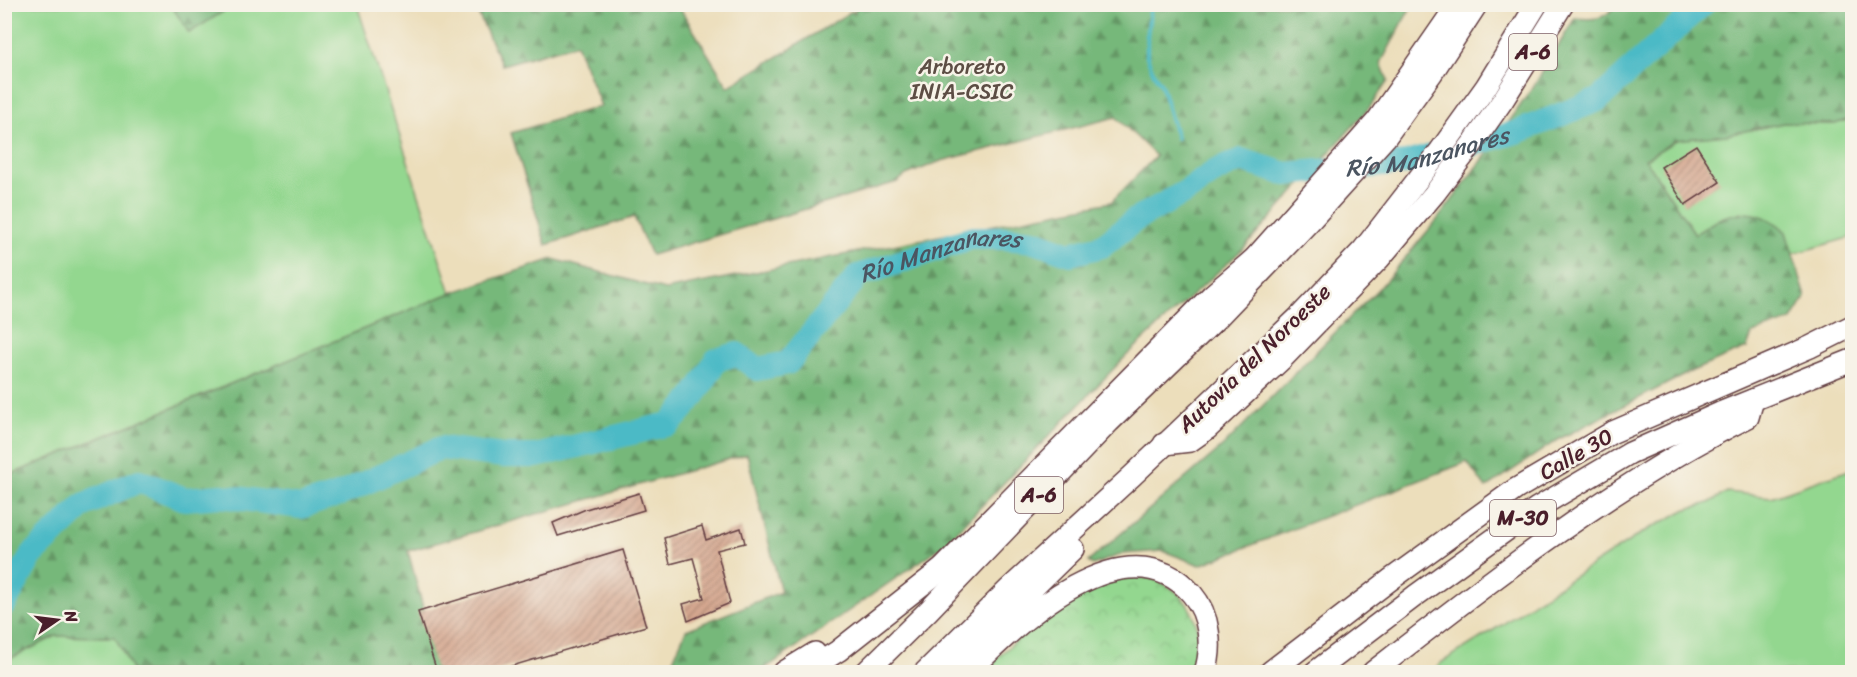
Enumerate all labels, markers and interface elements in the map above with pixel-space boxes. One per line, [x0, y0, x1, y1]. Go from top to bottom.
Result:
road number: A-6 [1509, 34, 1557, 70]
park label: Arboreto INIA-CSIC [909, 47, 1014, 111]
water label: Río Manzanares [1344, 113, 1517, 189]
water label: Río Manzanares [854, 216, 1026, 295]
street label: Autovía del Noroeste [1167, 274, 1340, 443]
street label: Calle 30 [1531, 417, 1621, 491]
road number: A-6 [1015, 477, 1063, 513]
road number: M-30 [1490, 500, 1556, 536]
north arrow [27, 590, 87, 650]
text: N [55, 607, 87, 626]

